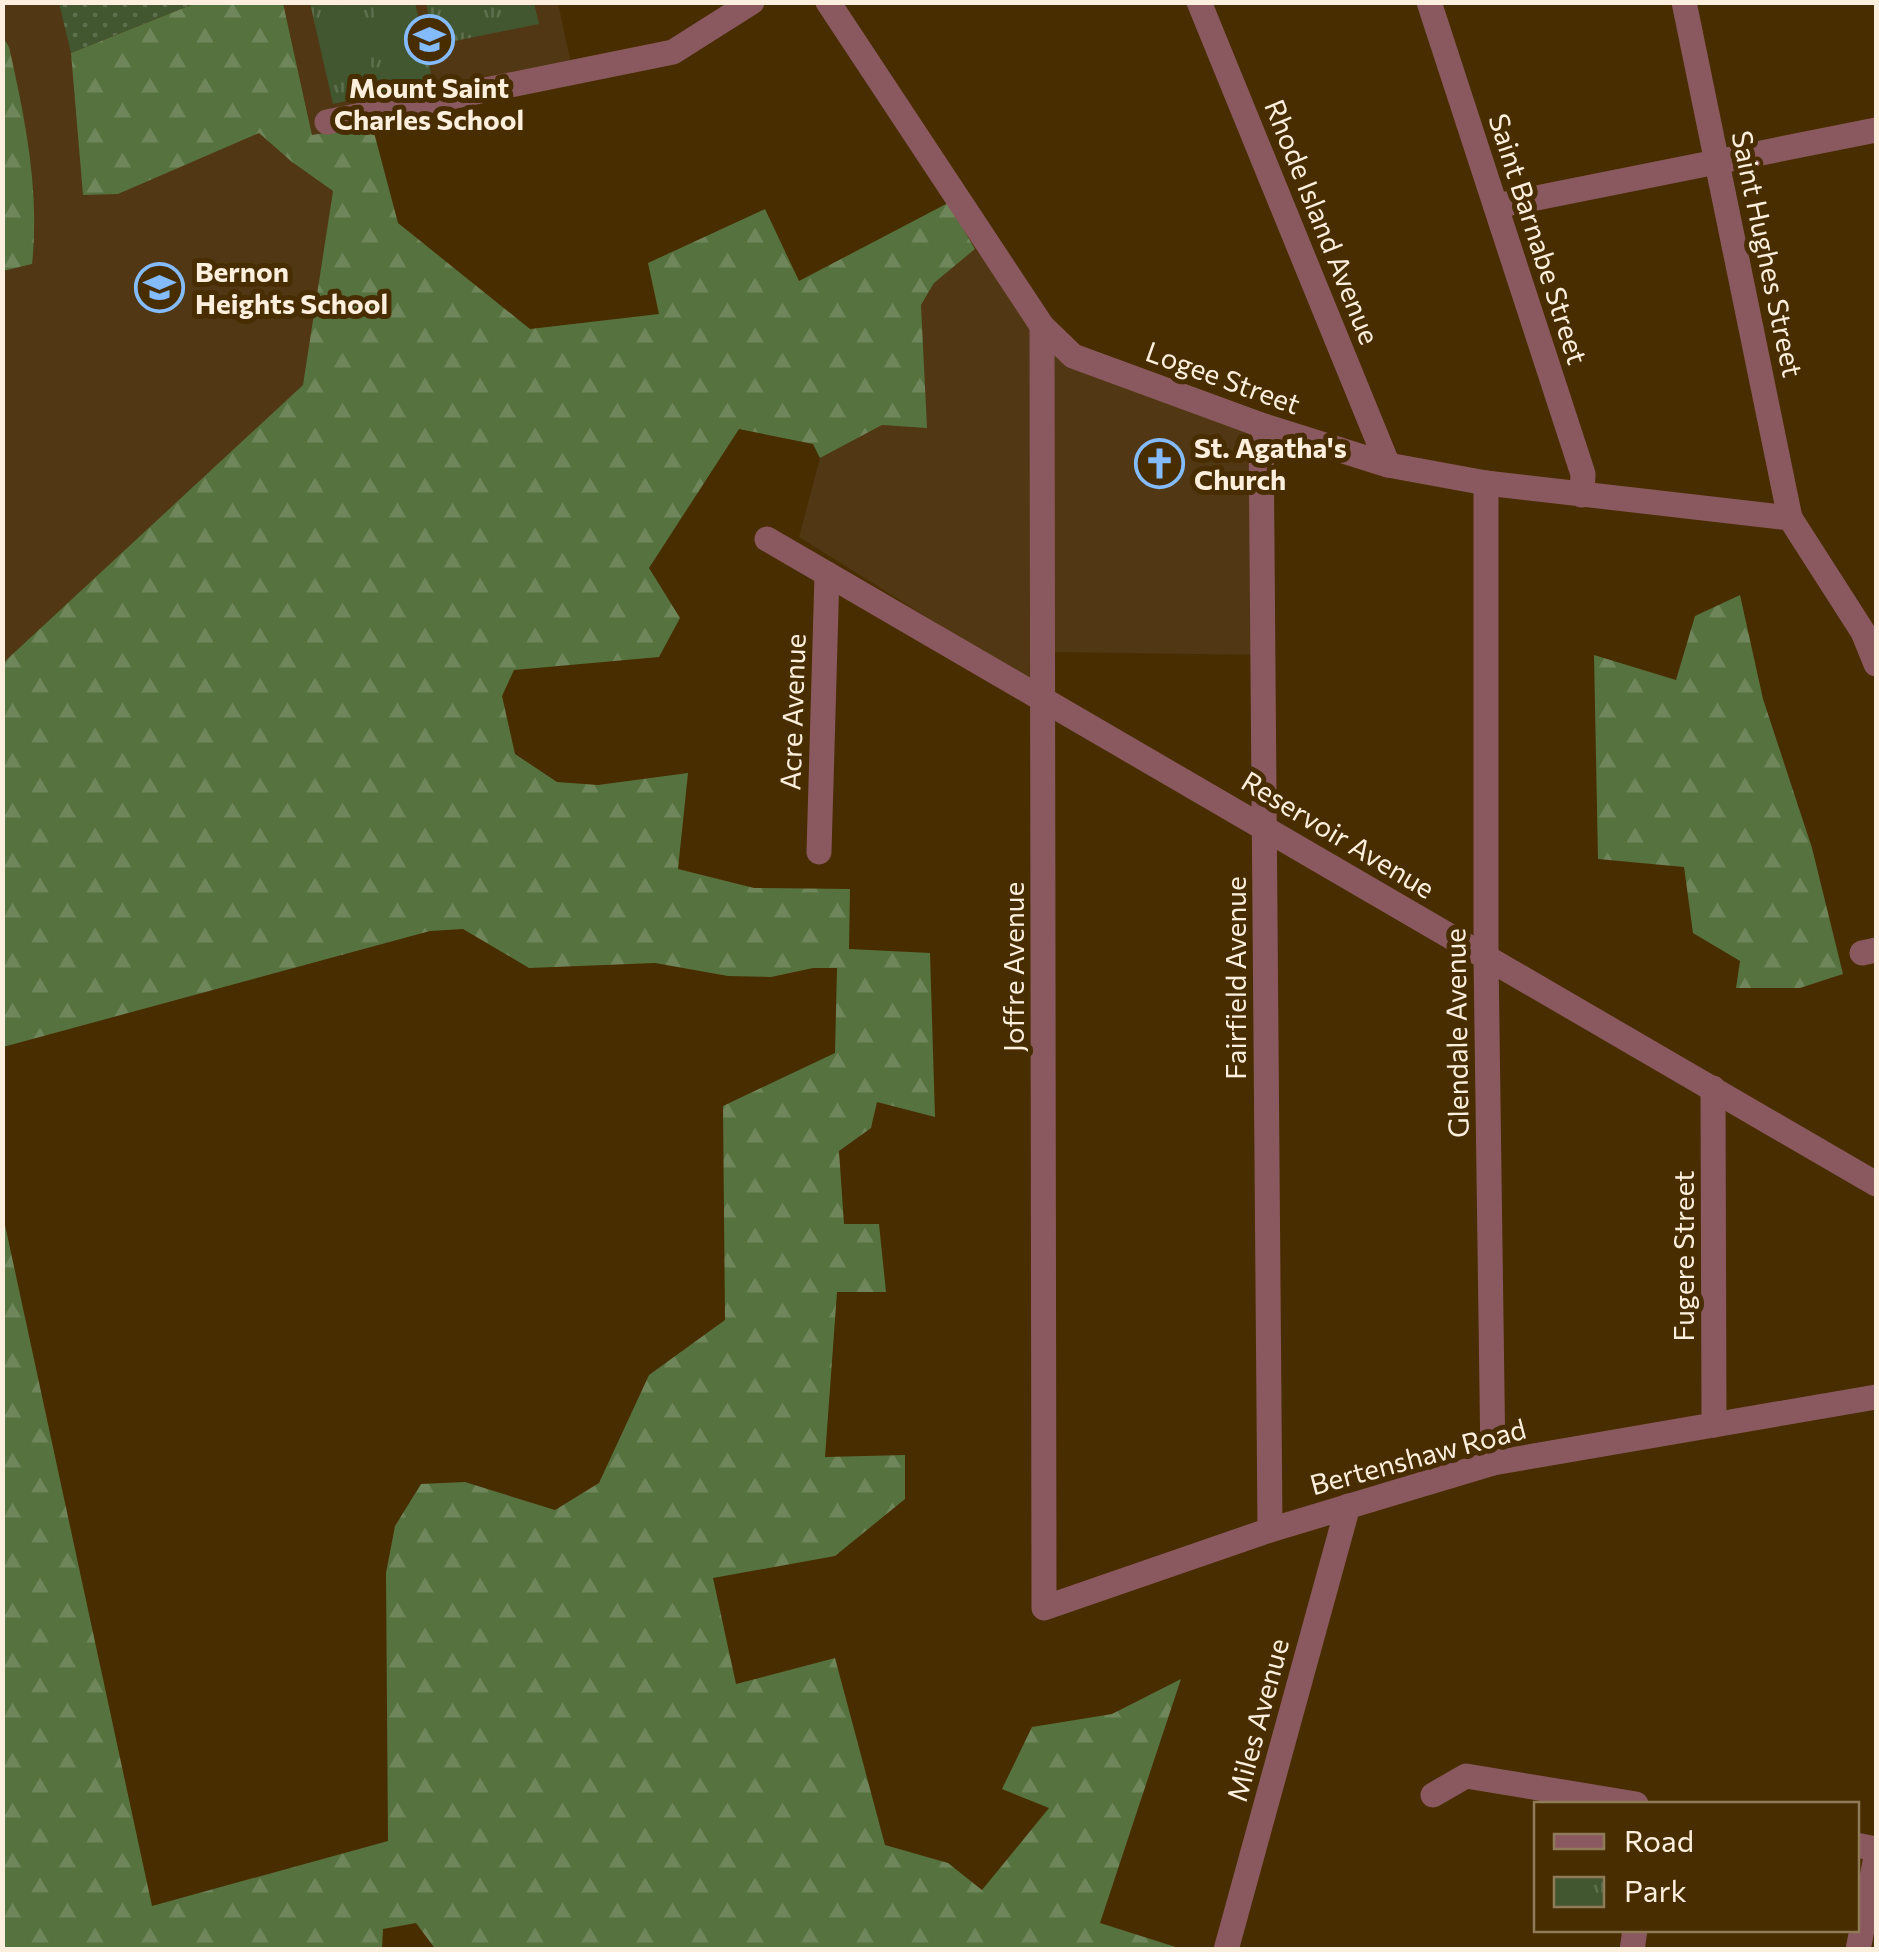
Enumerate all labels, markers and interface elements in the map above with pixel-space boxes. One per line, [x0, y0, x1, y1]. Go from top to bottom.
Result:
school or university icon: Mount Saint Charles School [403, 14, 455, 66]
place label: Mount Saint Charles School [334, 70, 524, 136]
street label: Rhode Island Avenue [1258, 94, 1388, 349]
street label: Saint Barnabe Street [1482, 109, 1596, 368]
street label: Saint Hughes Street [1725, 127, 1811, 380]
place label: Bernon Heights School [195, 254, 388, 320]
school or university icon: Bernon Heights School [134, 262, 186, 314]
street label: Logee Street [1142, 333, 1305, 421]
place label: St. Agatha's Church [1194, 430, 1347, 496]
church icon: St. Agatha's Church [1133, 438, 1185, 490]
street label: Acre Avenue [772, 633, 812, 791]
street label: Reservoir Avenue [1236, 763, 1441, 905]
street label: Fairfield Avenue [1218, 876, 1252, 1080]
street label: Joffre Avenue [996, 882, 1030, 1052]
street label: Glendale Avenue [1437, 928, 1475, 1138]
street label: Fugere Street [1666, 1171, 1700, 1341]
street label: Bertenshaw Road [1306, 1411, 1530, 1501]
street label: Miles Avenue [1219, 1635, 1295, 1805]
legend [1534, 1802, 1859, 1932]
text: Road [1624, 1821, 1694, 1858]
text: Park [1624, 1871, 1687, 1908]

